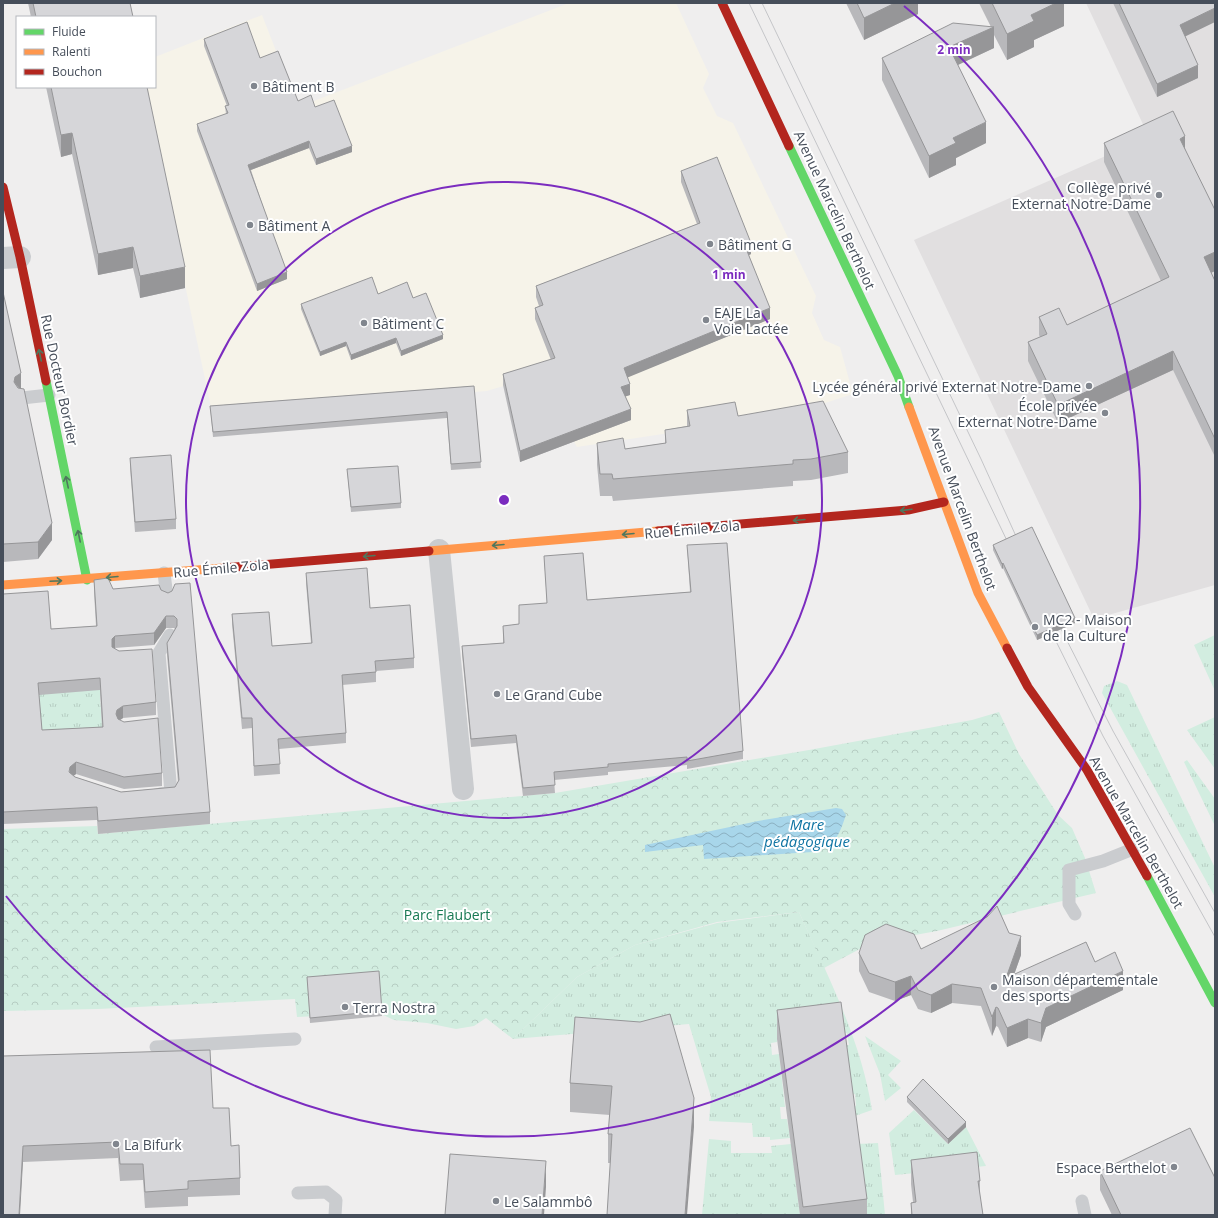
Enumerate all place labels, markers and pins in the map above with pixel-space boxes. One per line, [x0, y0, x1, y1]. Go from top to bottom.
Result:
place label: Bâtiment B [262, 77, 334, 96]
marker: Bâtiment B [249, 81, 259, 91]
place label: Collège privé Externat Notre-Dame [1012, 178, 1151, 213]
marker: Collège privé Externat Notre-Dame [1154, 190, 1164, 200]
place label: Bâtiment A [258, 216, 330, 235]
marker: Bâtiment A [245, 220, 255, 230]
place label: Bâtiment G [718, 235, 792, 254]
marker: Bâtiment G [705, 239, 715, 249]
place label: EAJE La Voie Lactée [714, 303, 788, 338]
place label: Bâtiment C [372, 314, 444, 333]
marker: EAJE La Voie Lactée [701, 315, 711, 325]
marker: Bâtiment C [359, 318, 369, 328]
place label: Lycée général privé Externat Notre-Dame [812, 377, 1081, 396]
marker: Lycée général privé Externat Notre-Dame [1084, 381, 1094, 391]
place label: École privée Externat Notre-Dame [958, 396, 1097, 431]
marker: École privée Externat Notre-Dame [1100, 408, 1110, 418]
centre of rings [497, 493, 511, 507]
place label: MC2 - Maison de la Culture [1043, 610, 1132, 645]
marker: MC2 - Maison de la Culture [1030, 622, 1040, 632]
place label: Le Grand Cube [505, 685, 602, 704]
marker: Le Grand Cube [492, 689, 502, 699]
place label: Maison départementale des sports [1002, 970, 1158, 1005]
marker: Maison départementale des sports [989, 982, 999, 992]
place label: Terra Nostra [353, 998, 436, 1017]
marker: Terra Nostra [340, 1002, 350, 1012]
place label: La Bifurk [124, 1135, 182, 1154]
marker: La Bifurk [111, 1139, 121, 1149]
place label: Espace Berthelot [1056, 1158, 1166, 1177]
marker: Espace Berthelot [1169, 1162, 1179, 1172]
place label: Le Salammbô [504, 1192, 592, 1211]
marker: Le Salammbô [491, 1196, 501, 1206]

